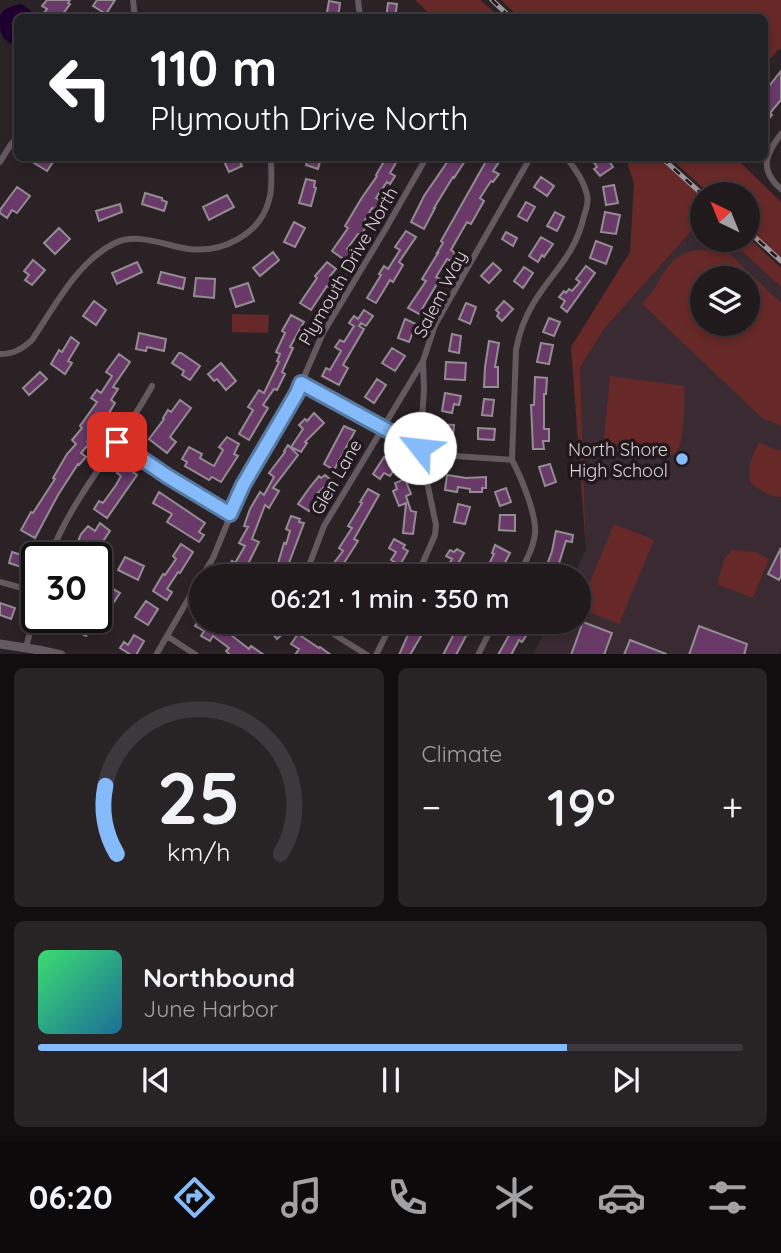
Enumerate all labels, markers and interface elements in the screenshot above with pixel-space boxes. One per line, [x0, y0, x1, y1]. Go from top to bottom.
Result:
text: 110 m [150, 37, 277, 98]
icon: left [35, 42, 126, 133]
text: Plymouth Drive North [150, 98, 468, 138]
north arrow [690, 182, 760, 252]
map controls [690, 182, 760, 336]
street label: Plymouth Drive North [293, 183, 403, 349]
street label: Salem Way [408, 247, 472, 341]
button: layers [690, 266, 760, 336]
position arrow [383, 411, 457, 485]
pin [87, 412, 147, 472]
icon: arrive [98, 423, 136, 461]
street label: Glen Lane [305, 435, 367, 519]
place label: North Shore High School [568, 438, 668, 482]
marker: North Shore High School [674, 451, 690, 467]
speed limit sign: 30 [21, 542, 112, 633]
text: 06:21 · 1 min · 350 m [271, 582, 509, 615]
text: Climate [422, 739, 502, 768]
text: 25 [157, 751, 240, 842]
text: 19° [547, 774, 616, 839]
text: − [422, 783, 441, 831]
text: + [722, 783, 743, 831]
text: km/h [167, 835, 230, 866]
text: Northbound [143, 961, 295, 994]
text: June Harbor [143, 994, 278, 1023]
icon: previous [137, 1061, 175, 1099]
icon: pause [372, 1061, 410, 1099]
icon: next [607, 1061, 645, 1099]
icon: directions [170, 1173, 219, 1222]
icon: music [277, 1173, 326, 1222]
icon: phone [383, 1173, 432, 1222]
icon: climate [490, 1173, 539, 1222]
icon: car [597, 1173, 646, 1222]
icon: filters [703, 1173, 752, 1222]
text: 06:20 [29, 1177, 113, 1217]

